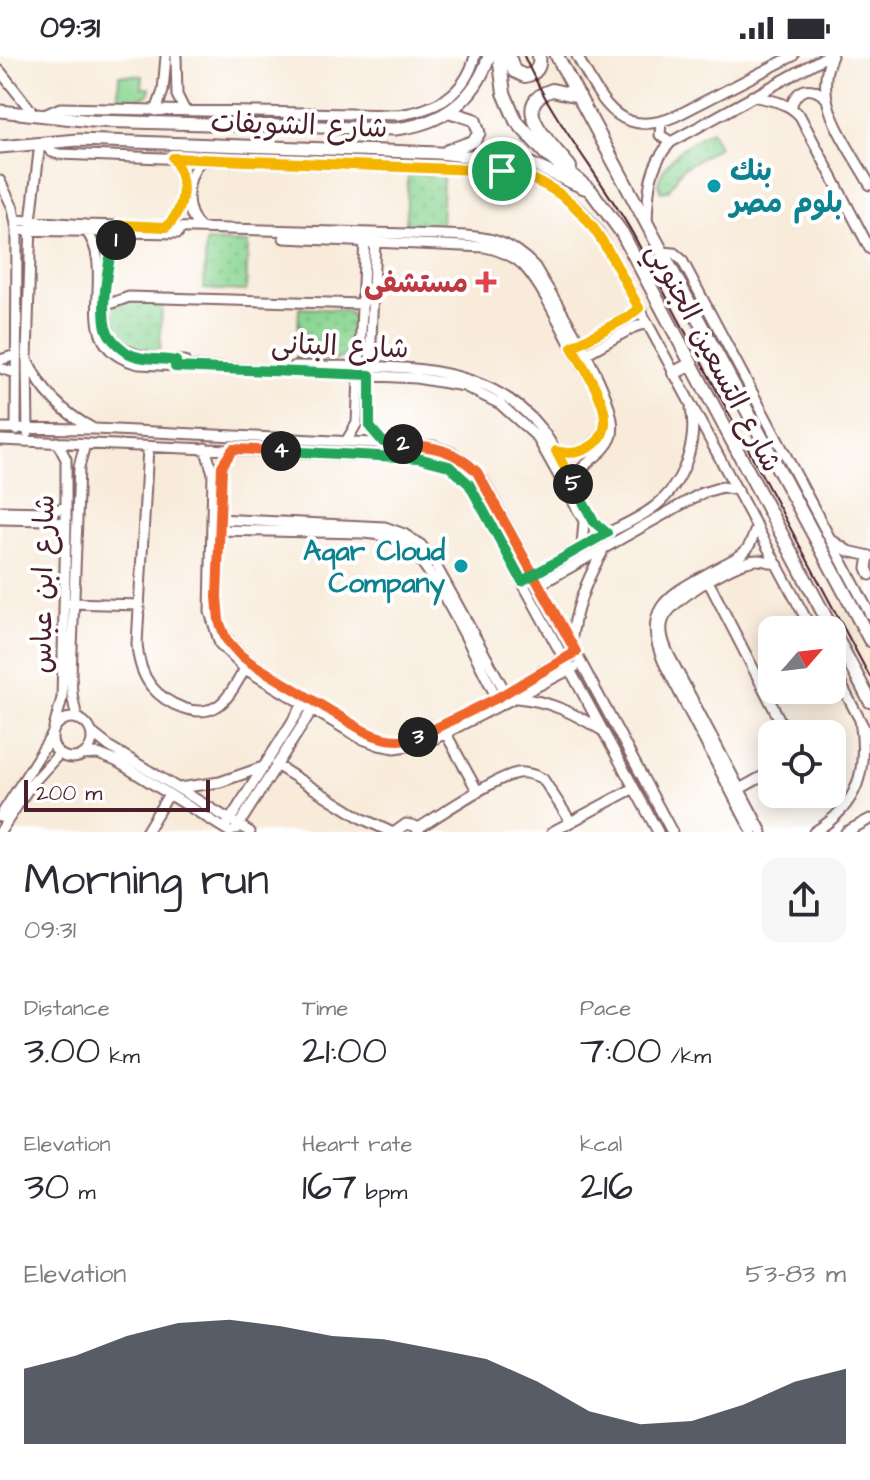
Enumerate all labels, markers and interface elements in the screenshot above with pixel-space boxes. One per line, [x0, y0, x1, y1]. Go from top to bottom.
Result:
text: 09:31 [40, 7, 100, 49]
street label: شارع الشويفات [210, 103, 388, 148]
pin [468, 137, 536, 205]
icon: arrive [480, 149, 524, 193]
place label: بنك بلوم مصر [727, 152, 843, 224]
marker: بنك بلوم مصر [705, 177, 723, 195]
pin: 1 [96, 220, 136, 260]
text: 1 [115, 224, 117, 255]
street label: شارع التسعين الجنوبي [633, 236, 791, 481]
place label: مستشفى [364, 264, 468, 303]
marker: مستشفى [475, 271, 497, 293]
street label: شارع البتانى [270, 325, 410, 368]
pin: 2 [383, 424, 423, 464]
text: 2 [397, 428, 409, 459]
pin: 4 [261, 431, 301, 471]
text: 4 [274, 435, 288, 466]
pin: 5 [553, 464, 593, 504]
text: 5 [565, 468, 581, 499]
street label: شارع ابن عباس [22, 494, 65, 674]
place label: Aqar Cloud Company [303, 532, 446, 606]
marker: Aqar Cloud Company [452, 557, 470, 575]
north arrow [758, 616, 846, 704]
map controls [758, 616, 846, 808]
pin: 3 [398, 717, 438, 757]
button: locate [758, 720, 846, 808]
text: 3 [412, 721, 424, 752]
scale bar [24, 776, 210, 812]
text: 200 m [36, 778, 102, 809]
text: Morning run [24, 851, 269, 912]
button: share [762, 858, 846, 942]
text: 09:31 [24, 912, 76, 948]
text: Distance [24, 993, 110, 1024]
text: Time [302, 993, 348, 1024]
text: Pace [580, 993, 631, 1024]
text: 3.00 [24, 1024, 100, 1079]
text: 21:00 [302, 1024, 387, 1079]
text: 7:00 [580, 1024, 662, 1079]
text: km [100, 1041, 140, 1072]
text: /km [662, 1041, 711, 1072]
text: Elevation [24, 1129, 111, 1160]
text: Heart rate [302, 1129, 412, 1160]
text: kcal [580, 1129, 622, 1160]
text: 30 [24, 1160, 70, 1215]
text: 167 [302, 1160, 357, 1215]
text: 216 [580, 1160, 633, 1215]
text: m [70, 1177, 96, 1208]
text: bpm [357, 1177, 407, 1208]
text: Elevation [24, 1256, 126, 1292]
text: 53–83 m [746, 1256, 846, 1292]

